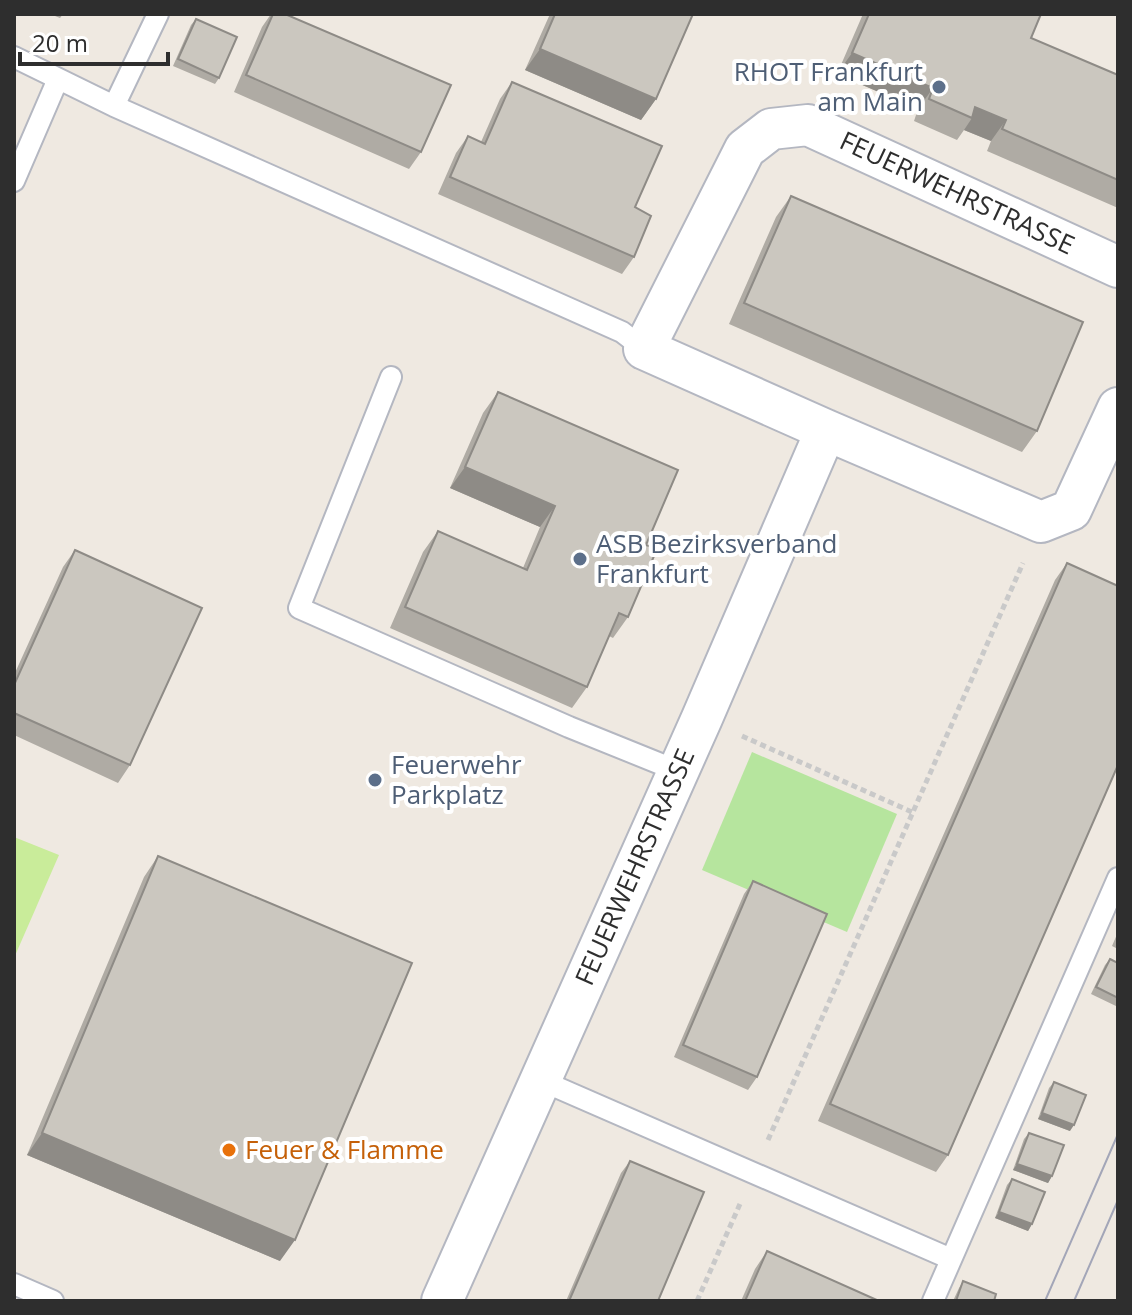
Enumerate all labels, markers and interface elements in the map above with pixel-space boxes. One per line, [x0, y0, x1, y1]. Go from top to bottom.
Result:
scale bar [20, 16, 168, 66]
text: 20 m [32, 26, 88, 59]
place label: RHOT Frankfurt am Main [734, 53, 923, 119]
marker: RHOT Frankfurt am Main [930, 78, 948, 96]
street label: FEUERWEHRSTRASSE [834, 122, 1081, 262]
place label: ASB Bezirksverband Frankfurt [596, 525, 838, 591]
marker: ASB Bezirksverband Frankfurt [571, 550, 589, 568]
street label: FEUERWEHRSTRASSE [566, 743, 702, 990]
place label: Feuerwehr Parkplatz [391, 746, 522, 812]
marker: Feuerwehr Parkplatz [366, 771, 384, 789]
place label: Feuer & Flamme [245, 1131, 444, 1167]
marker: Feuer & Flamme [220, 1141, 238, 1159]

